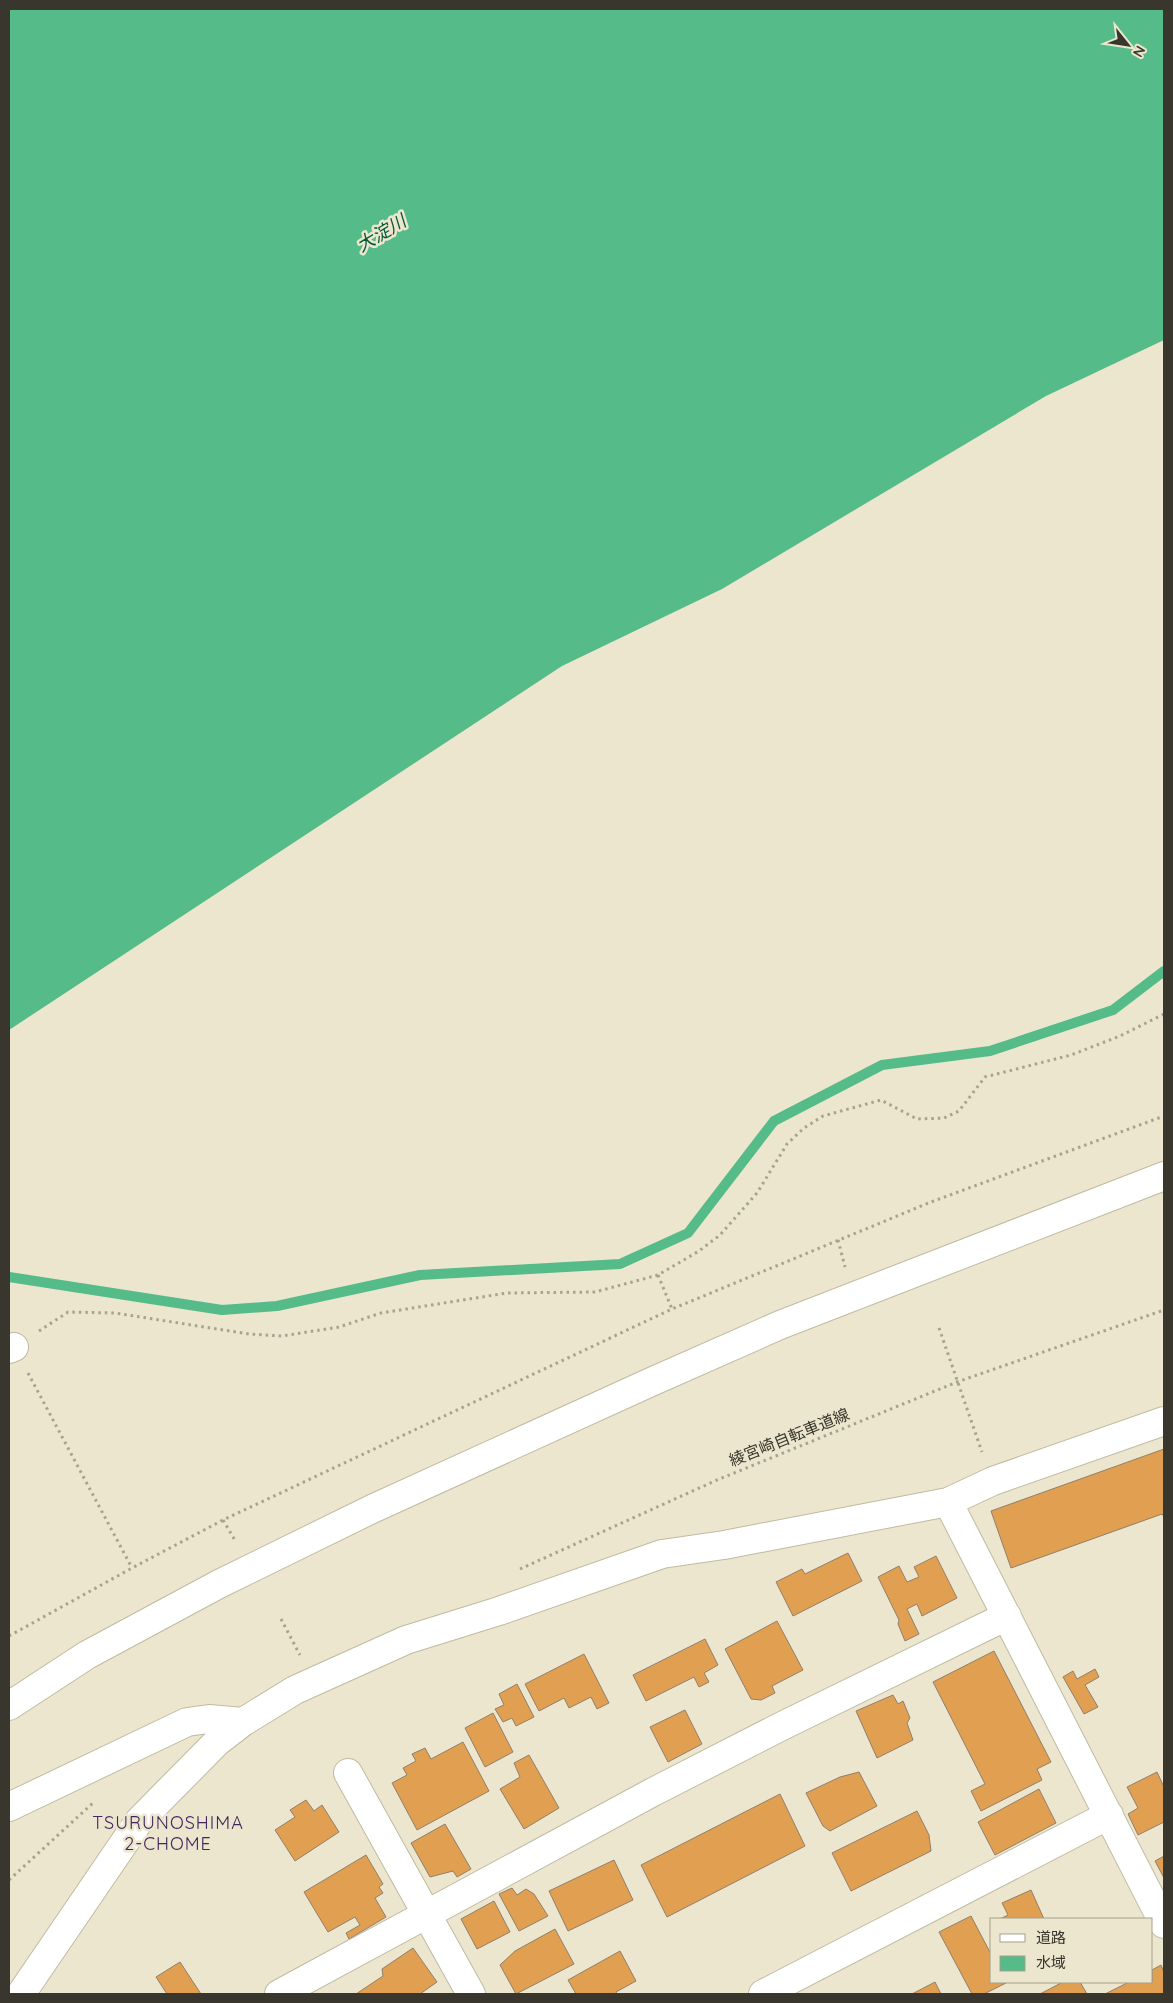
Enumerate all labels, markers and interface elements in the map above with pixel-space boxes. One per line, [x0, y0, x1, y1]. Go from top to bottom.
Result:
north arrow [1103, 20, 1153, 70]
text: N [1129, 43, 1150, 60]
water label: 大淀川 [352, 208, 412, 257]
street label: 綾宮崎自転車道線 [726, 1404, 852, 1470]
district label: TSURUNOSHIMA 2-CHOME [92, 1811, 244, 1855]
legend [990, 1918, 1153, 1983]
text: 道路 [1036, 1928, 1066, 1947]
text: 水域 [1036, 1953, 1066, 1972]

